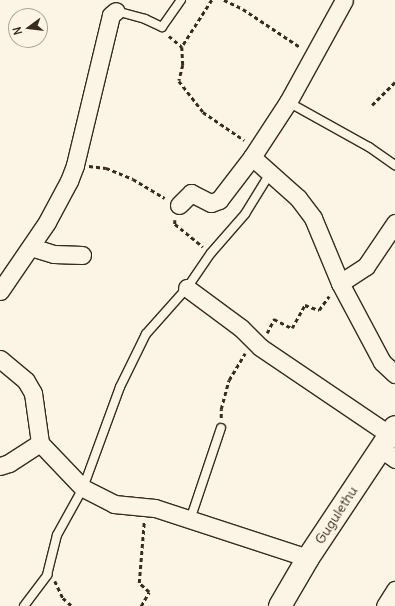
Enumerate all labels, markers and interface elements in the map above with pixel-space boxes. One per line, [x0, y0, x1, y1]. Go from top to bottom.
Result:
north arrow [8, 8, 48, 48]
text: N [10, 25, 25, 36]
street label: Gugulethu [311, 483, 361, 547]

